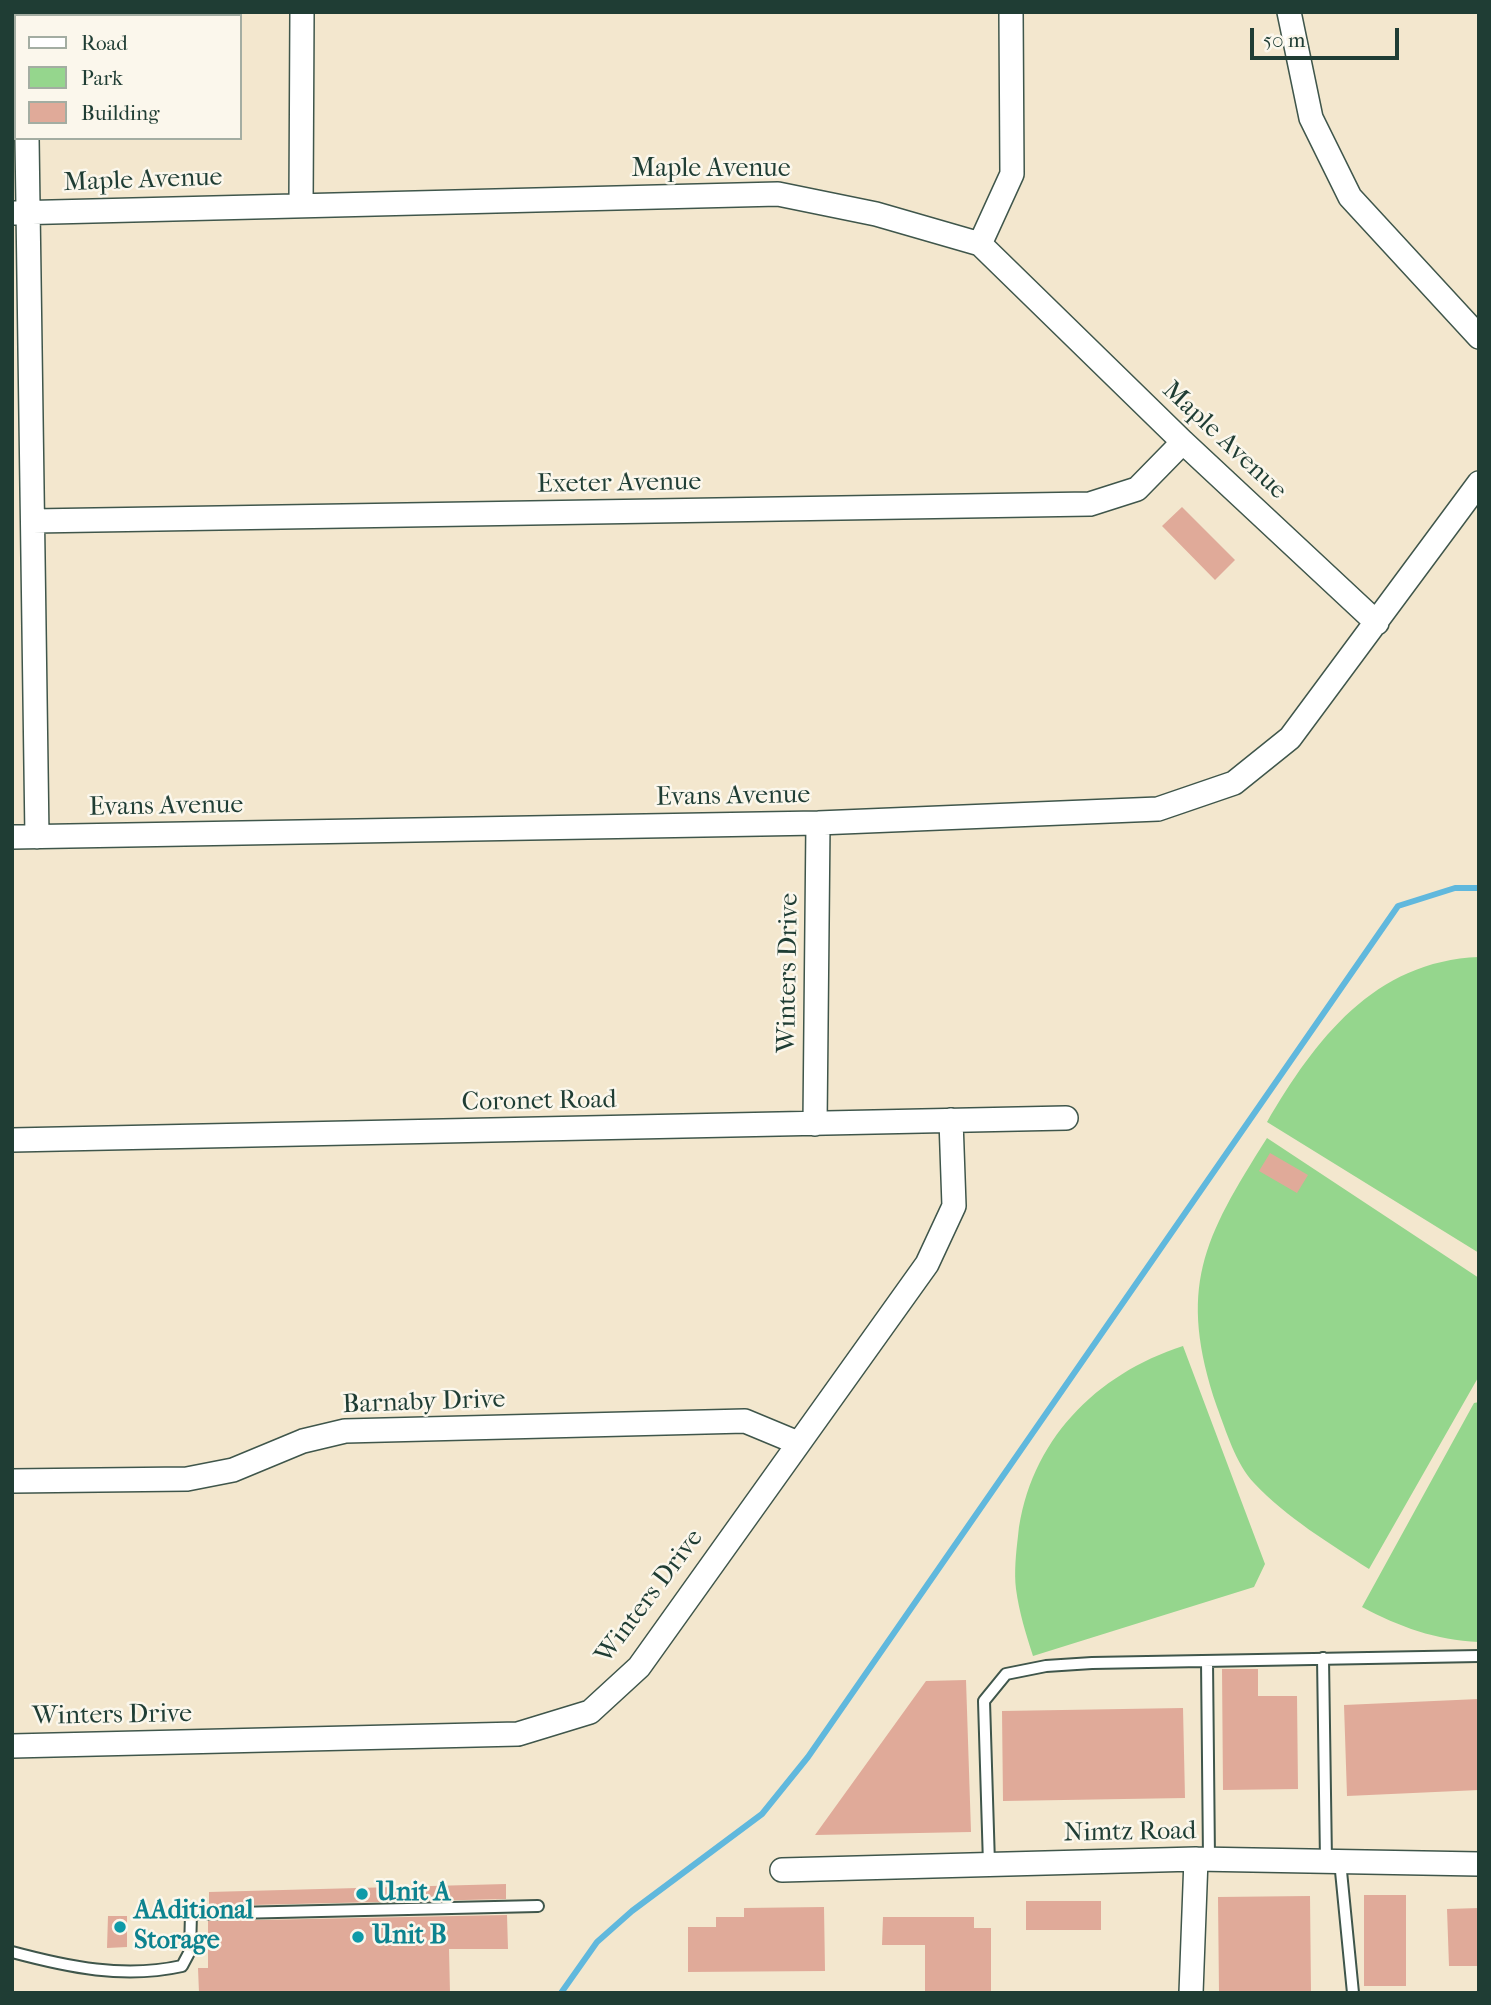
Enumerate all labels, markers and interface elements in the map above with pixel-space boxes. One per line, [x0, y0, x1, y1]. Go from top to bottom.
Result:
legend [14, 14, 242, 140]
scale bar [1253, 14, 1402, 58]
text: 50 m [1263, 28, 1306, 52]
text: Road [81, 31, 128, 55]
text: Park [81, 66, 123, 90]
text: Building [81, 101, 159, 125]
street label: Maple Avenue [631, 154, 791, 186]
street label: Maple Avenue [63, 163, 223, 199]
street label: Maple Avenue [1155, 375, 1293, 507]
street label: Exeter Avenue [537, 467, 701, 501]
street label: Evans Avenue [656, 780, 810, 814]
street label: Evans Avenue [89, 790, 243, 824]
street label: Winters Drive [772, 893, 806, 1053]
street label: Coronet Road [461, 1085, 617, 1119]
street label: Barnaby Drive [342, 1385, 506, 1421]
street label: Winters Drive [589, 1524, 711, 1670]
street label: Winters Drive [32, 1699, 192, 1733]
street label: Nimtz Road [1063, 1816, 1197, 1850]
place label: Unit A [376, 1878, 451, 1910]
marker: Unit A [354, 1886, 370, 1902]
place label: AAditional Storage [134, 1896, 253, 1958]
marker: AAditional Storage [112, 1919, 128, 1935]
place label: Unit B [372, 1921, 447, 1953]
marker: Unit B [350, 1929, 366, 1945]

